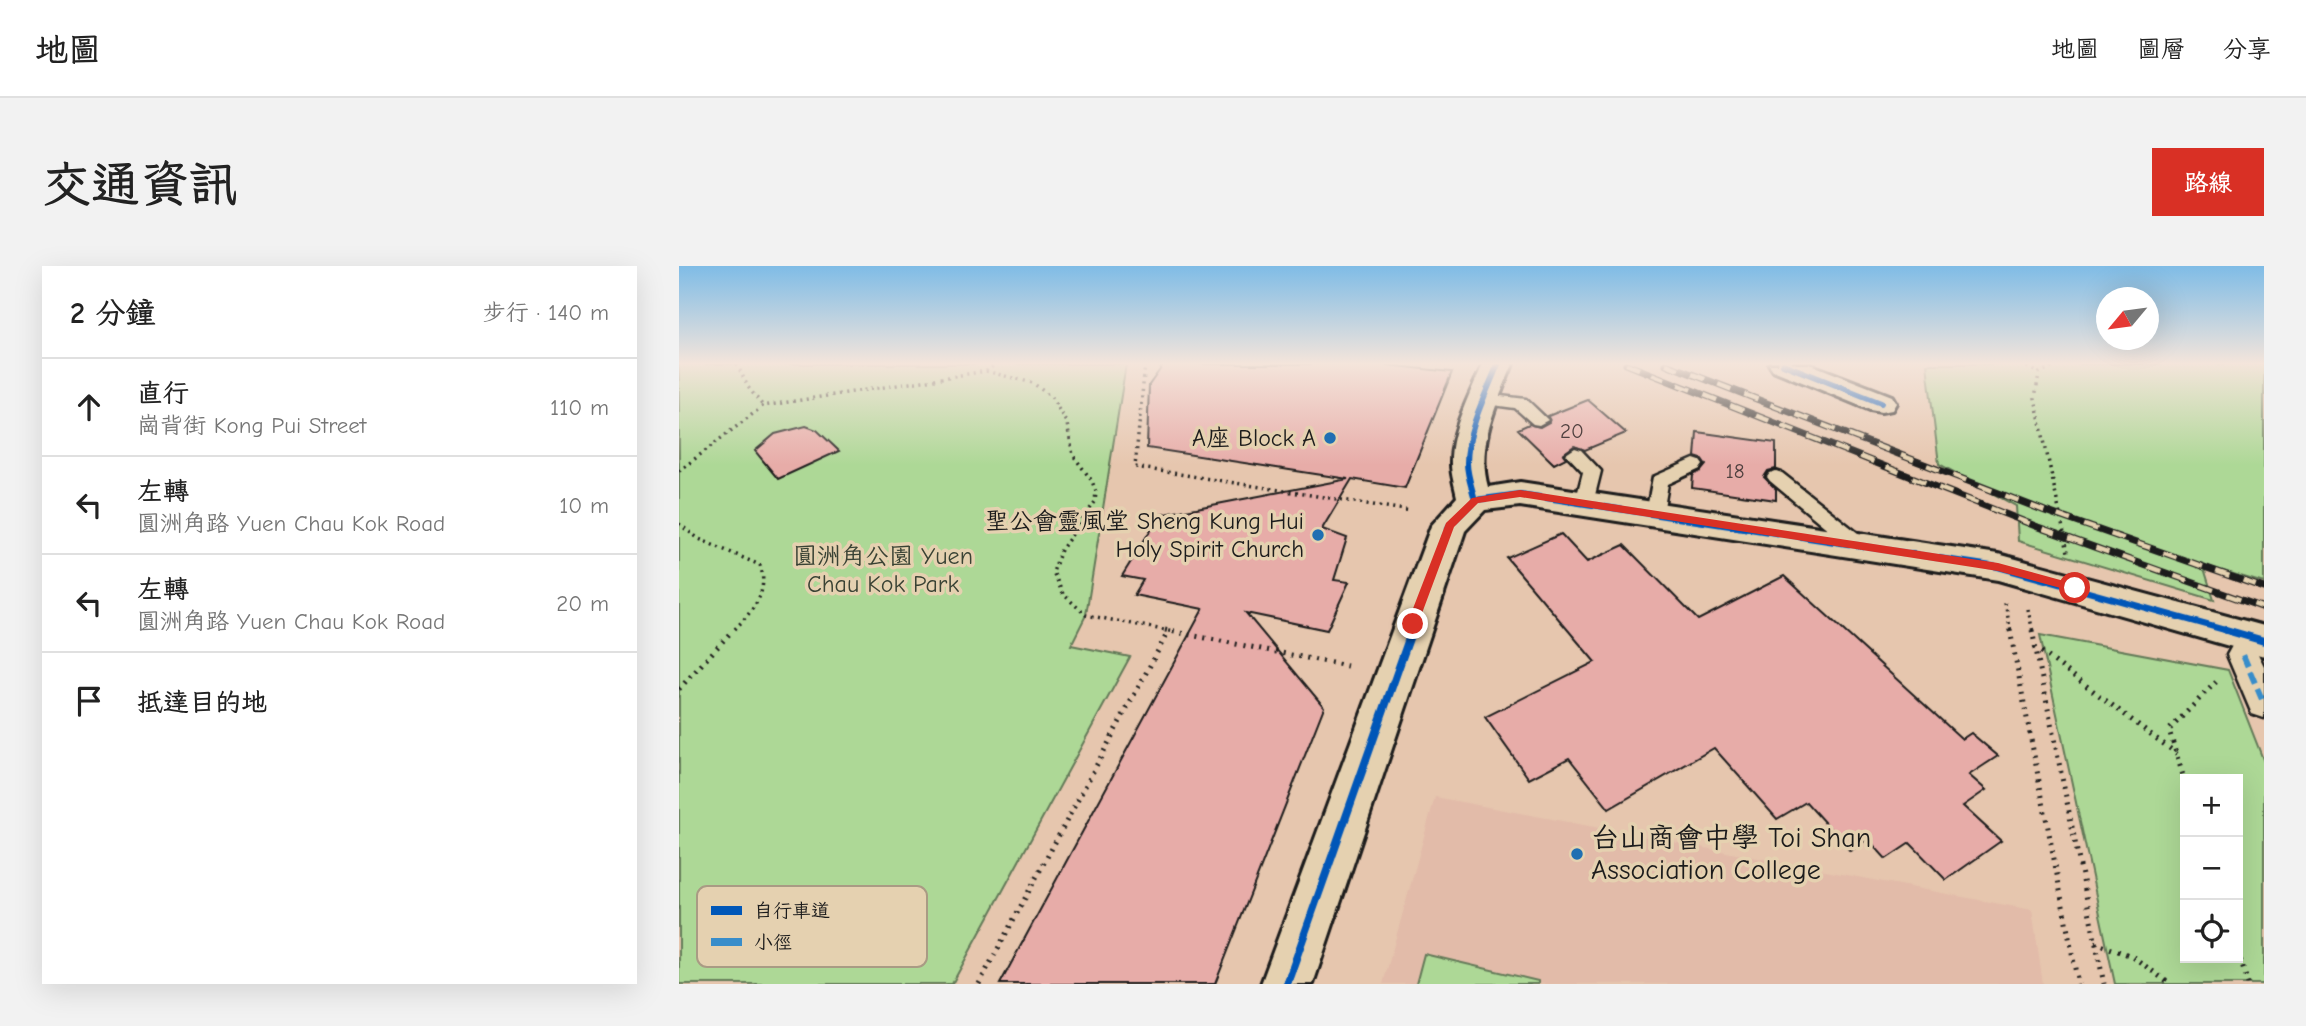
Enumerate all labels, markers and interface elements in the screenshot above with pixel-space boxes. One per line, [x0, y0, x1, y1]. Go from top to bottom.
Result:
text: 地圖 [35, 31, 101, 69]
text: 地圖 [2051, 35, 2099, 63]
text: 圖層 [2137, 35, 2185, 63]
text: 分享 [2223, 35, 2271, 63]
button: 路線 [2152, 148, 2264, 216]
text: 交通資訊 [42, 157, 238, 213]
north arrow [2096, 287, 2159, 350]
text: 2 分鐘 [70, 296, 156, 331]
text: 步行 · 140 m [483, 299, 609, 326]
text: 直行 [137, 379, 189, 409]
icon: ahead [70, 388, 108, 426]
text: 110 m [550, 394, 609, 421]
text: 崗背街 Kong Pui Street [137, 412, 366, 439]
house number: 20 [1560, 419, 1584, 443]
place label: A座 Block A [1192, 424, 1316, 452]
marker: A座 Block A [1322, 430, 1338, 446]
house number: 18 [1725, 459, 1745, 483]
text: 左轉 [137, 477, 189, 507]
icon: left [70, 486, 108, 524]
text: 10 m [559, 492, 609, 519]
place label: 聖公會靈風堂 Sheng Kung Hui Holy Spirit Church [985, 507, 1304, 563]
text: 圓洲角路 Yuen Chau Kok Road [137, 510, 445, 537]
marker: 聖公會靈風堂 Sheng Kung Hui Holy Spirit Church [1310, 527, 1326, 543]
park label: 圓洲角公園 Yuen Chau Kok Park [793, 542, 973, 598]
route start [2059, 572, 2090, 603]
text: 左轉 [137, 575, 189, 605]
icon: left [70, 584, 108, 622]
text: 20 m [556, 590, 609, 617]
text: 圓洲角路 Yuen Chau Kok Road [137, 608, 445, 635]
route end [1397, 608, 1428, 639]
icon: arrive [70, 682, 108, 720]
text: 抵達目的地 [137, 688, 267, 718]
map controls [2180, 774, 2243, 963]
button: + [2180, 774, 2243, 837]
place label: 台山商會中學 Toi Shan Association College [1591, 822, 1871, 886]
button: − [2180, 837, 2243, 900]
marker: 台山商會中學 Toi Shan Association College [1569, 846, 1585, 862]
legend [697, 886, 927, 967]
text: 自行車道 [754, 900, 830, 922]
button: locate [2180, 900, 2243, 963]
text: 小徑 [754, 932, 792, 954]

